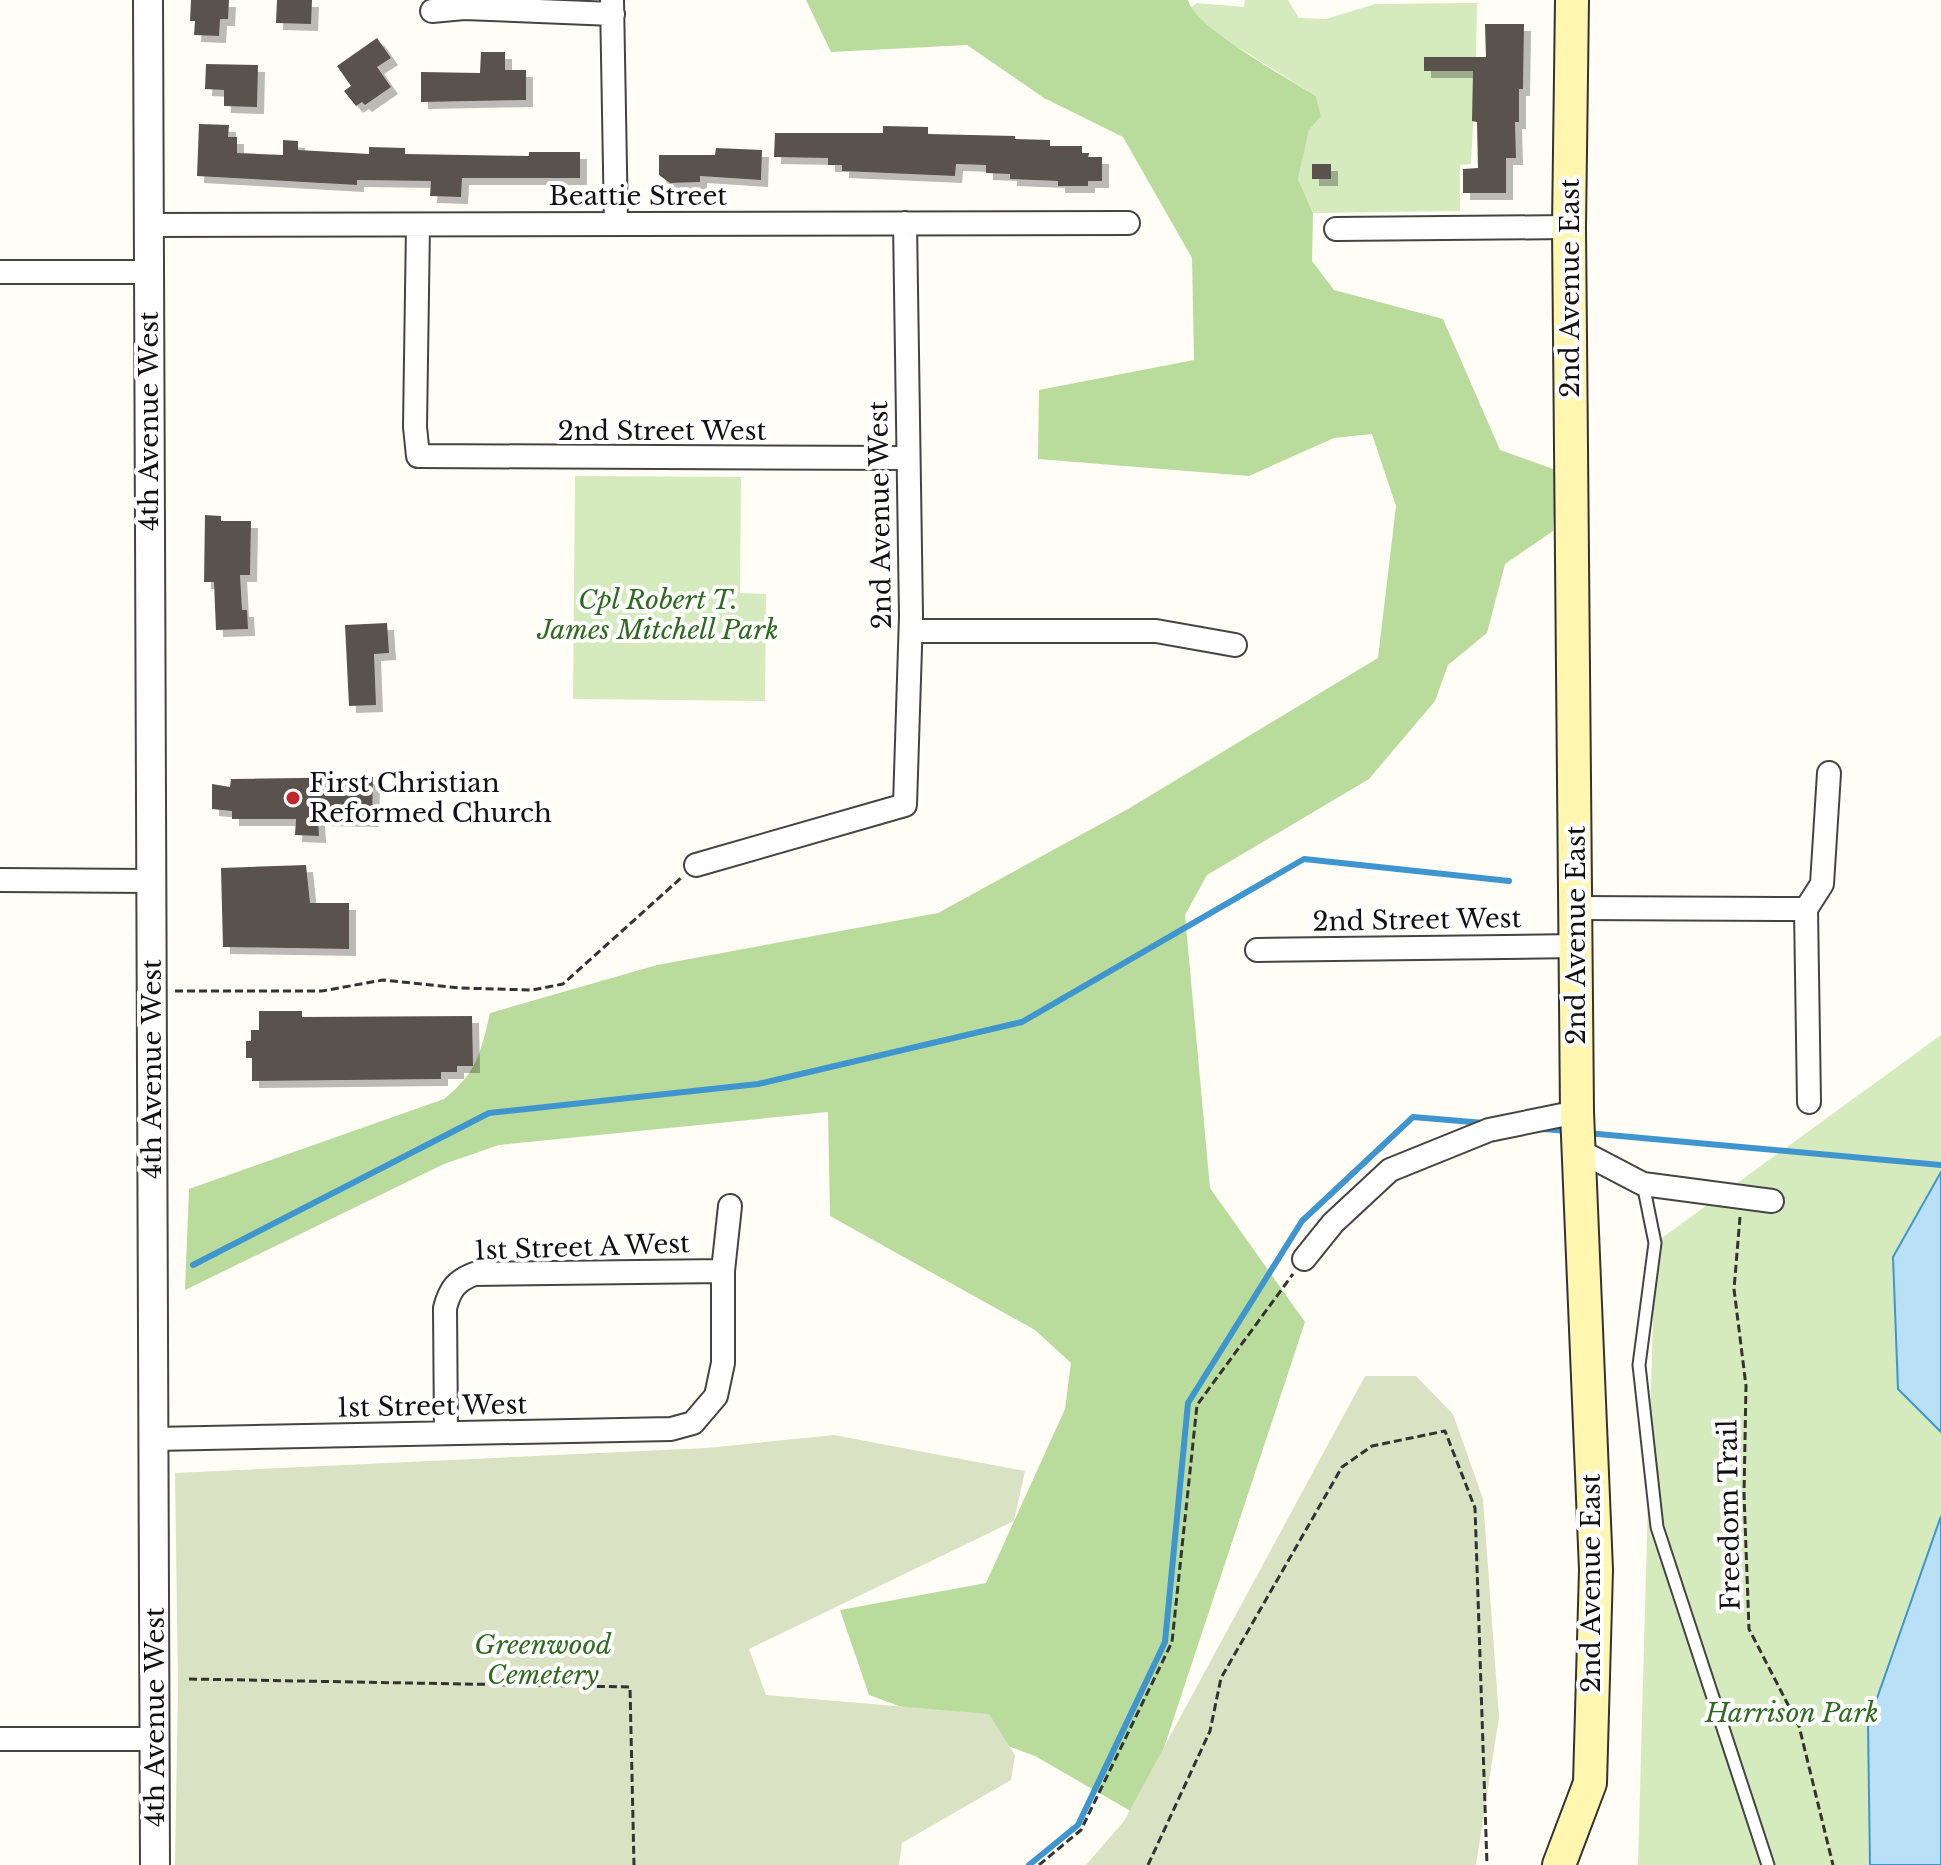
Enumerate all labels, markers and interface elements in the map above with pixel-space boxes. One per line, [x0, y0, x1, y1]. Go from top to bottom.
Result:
street label: 2nd Avenue East [1554, 178, 1586, 398]
street label: Beattie Street [549, 180, 727, 212]
street label: 4th Avenue West [133, 311, 165, 531]
street label: 2nd Avenue West [862, 400, 898, 629]
street label: 2nd Street West [558, 415, 767, 447]
park label: Cpl Robert T. James Mitchell Park [536, 584, 779, 646]
place label: First Christian Reformed Church [309, 767, 552, 829]
marker: First Christian Reformed Church [284, 789, 302, 807]
street label: 2nd Avenue East [1560, 825, 1592, 1045]
street label: 2nd Street West [1312, 902, 1522, 938]
street label: 4th Avenue West [136, 959, 168, 1179]
street label: 1st Street A West [474, 1227, 691, 1267]
street label: 1st Street West [337, 1388, 528, 1424]
street label: Freedom Trail [1711, 1419, 1747, 1611]
street label: 2nd Avenue East [1575, 1473, 1607, 1693]
street label: 4th Avenue West [139, 1607, 171, 1827]
park label: Greenwood Cemetery [474, 1629, 612, 1691]
park label: Harrison Park [1704, 1697, 1879, 1729]

